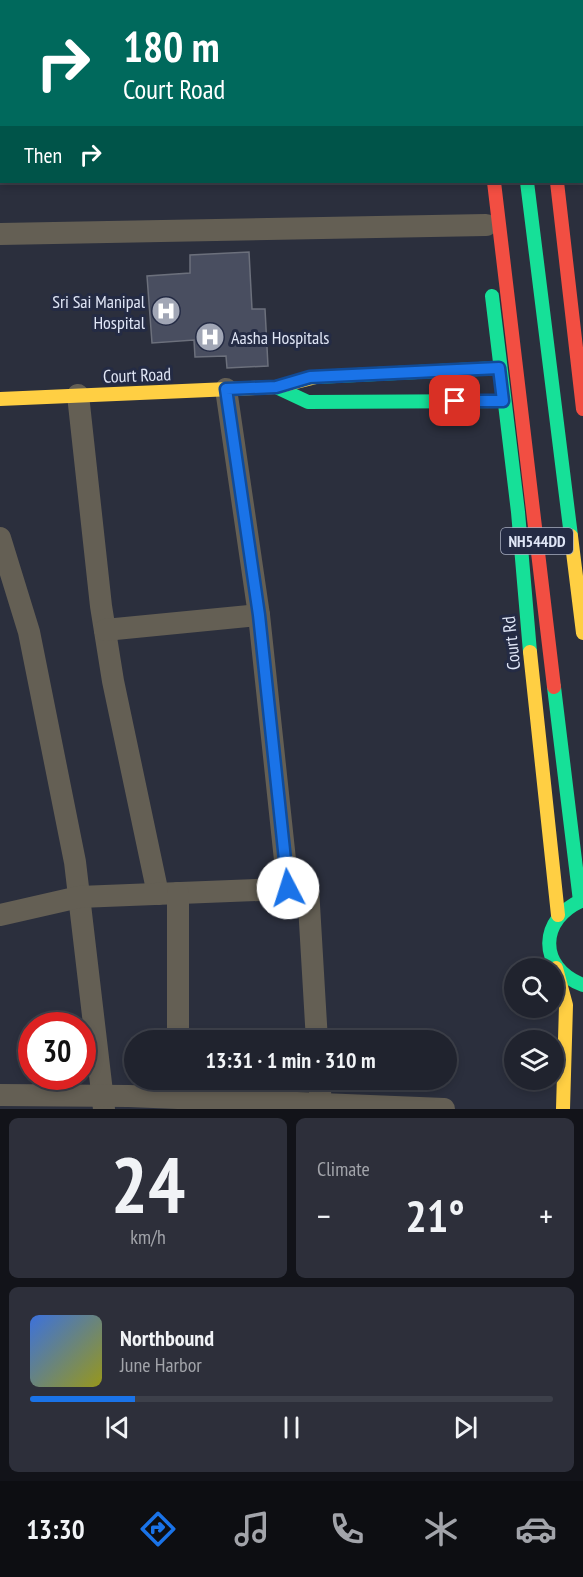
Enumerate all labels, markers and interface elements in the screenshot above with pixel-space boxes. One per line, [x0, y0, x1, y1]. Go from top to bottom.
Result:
text: 180 m [123, 19, 220, 74]
icon: right [24, 24, 102, 102]
text: Court Road [123, 72, 225, 106]
icon: right [74, 138, 107, 171]
text: Then [24, 141, 62, 169]
place label: Sri Sai Manipal Hospital [52, 290, 146, 334]
hospital icon: Sri Sai Manipal Hospital [150, 295, 182, 327]
hospital icon: Aasha Hospitals [194, 321, 226, 353]
place label: Aasha Hospitals [231, 326, 329, 349]
street label: Court Road [103, 362, 171, 388]
pin [429, 375, 480, 426]
icon: arrive [438, 384, 471, 417]
road number: NH544DD [501, 528, 573, 554]
street label: Court Rd [497, 615, 525, 671]
position arrow [256, 856, 320, 920]
map controls [504, 958, 564, 1090]
button: search [504, 958, 564, 1018]
speed limit sign: 30 [18, 1012, 96, 1090]
button: layers [504, 1030, 564, 1090]
text: 13:31 · 1 min · 310 m [205, 1046, 376, 1074]
text: 24 [111, 1134, 185, 1235]
text: Climate [317, 1156, 370, 1182]
text: 21° [405, 1186, 465, 1244]
text: − [317, 1194, 331, 1237]
text: + [539, 1194, 553, 1237]
text: km/h [130, 1224, 166, 1250]
text: Northbound [120, 1324, 214, 1352]
text: June Harbor [120, 1352, 202, 1378]
icon: previous [101, 1411, 134, 1444]
icon: pause [275, 1411, 308, 1444]
icon: next [449, 1411, 482, 1444]
icon: directions [137, 1508, 179, 1550]
icon: music [231, 1508, 273, 1550]
icon: phone [326, 1508, 368, 1550]
icon: climate [420, 1508, 462, 1550]
icon: car [515, 1508, 557, 1550]
text: 13:30 [26, 1512, 85, 1546]

